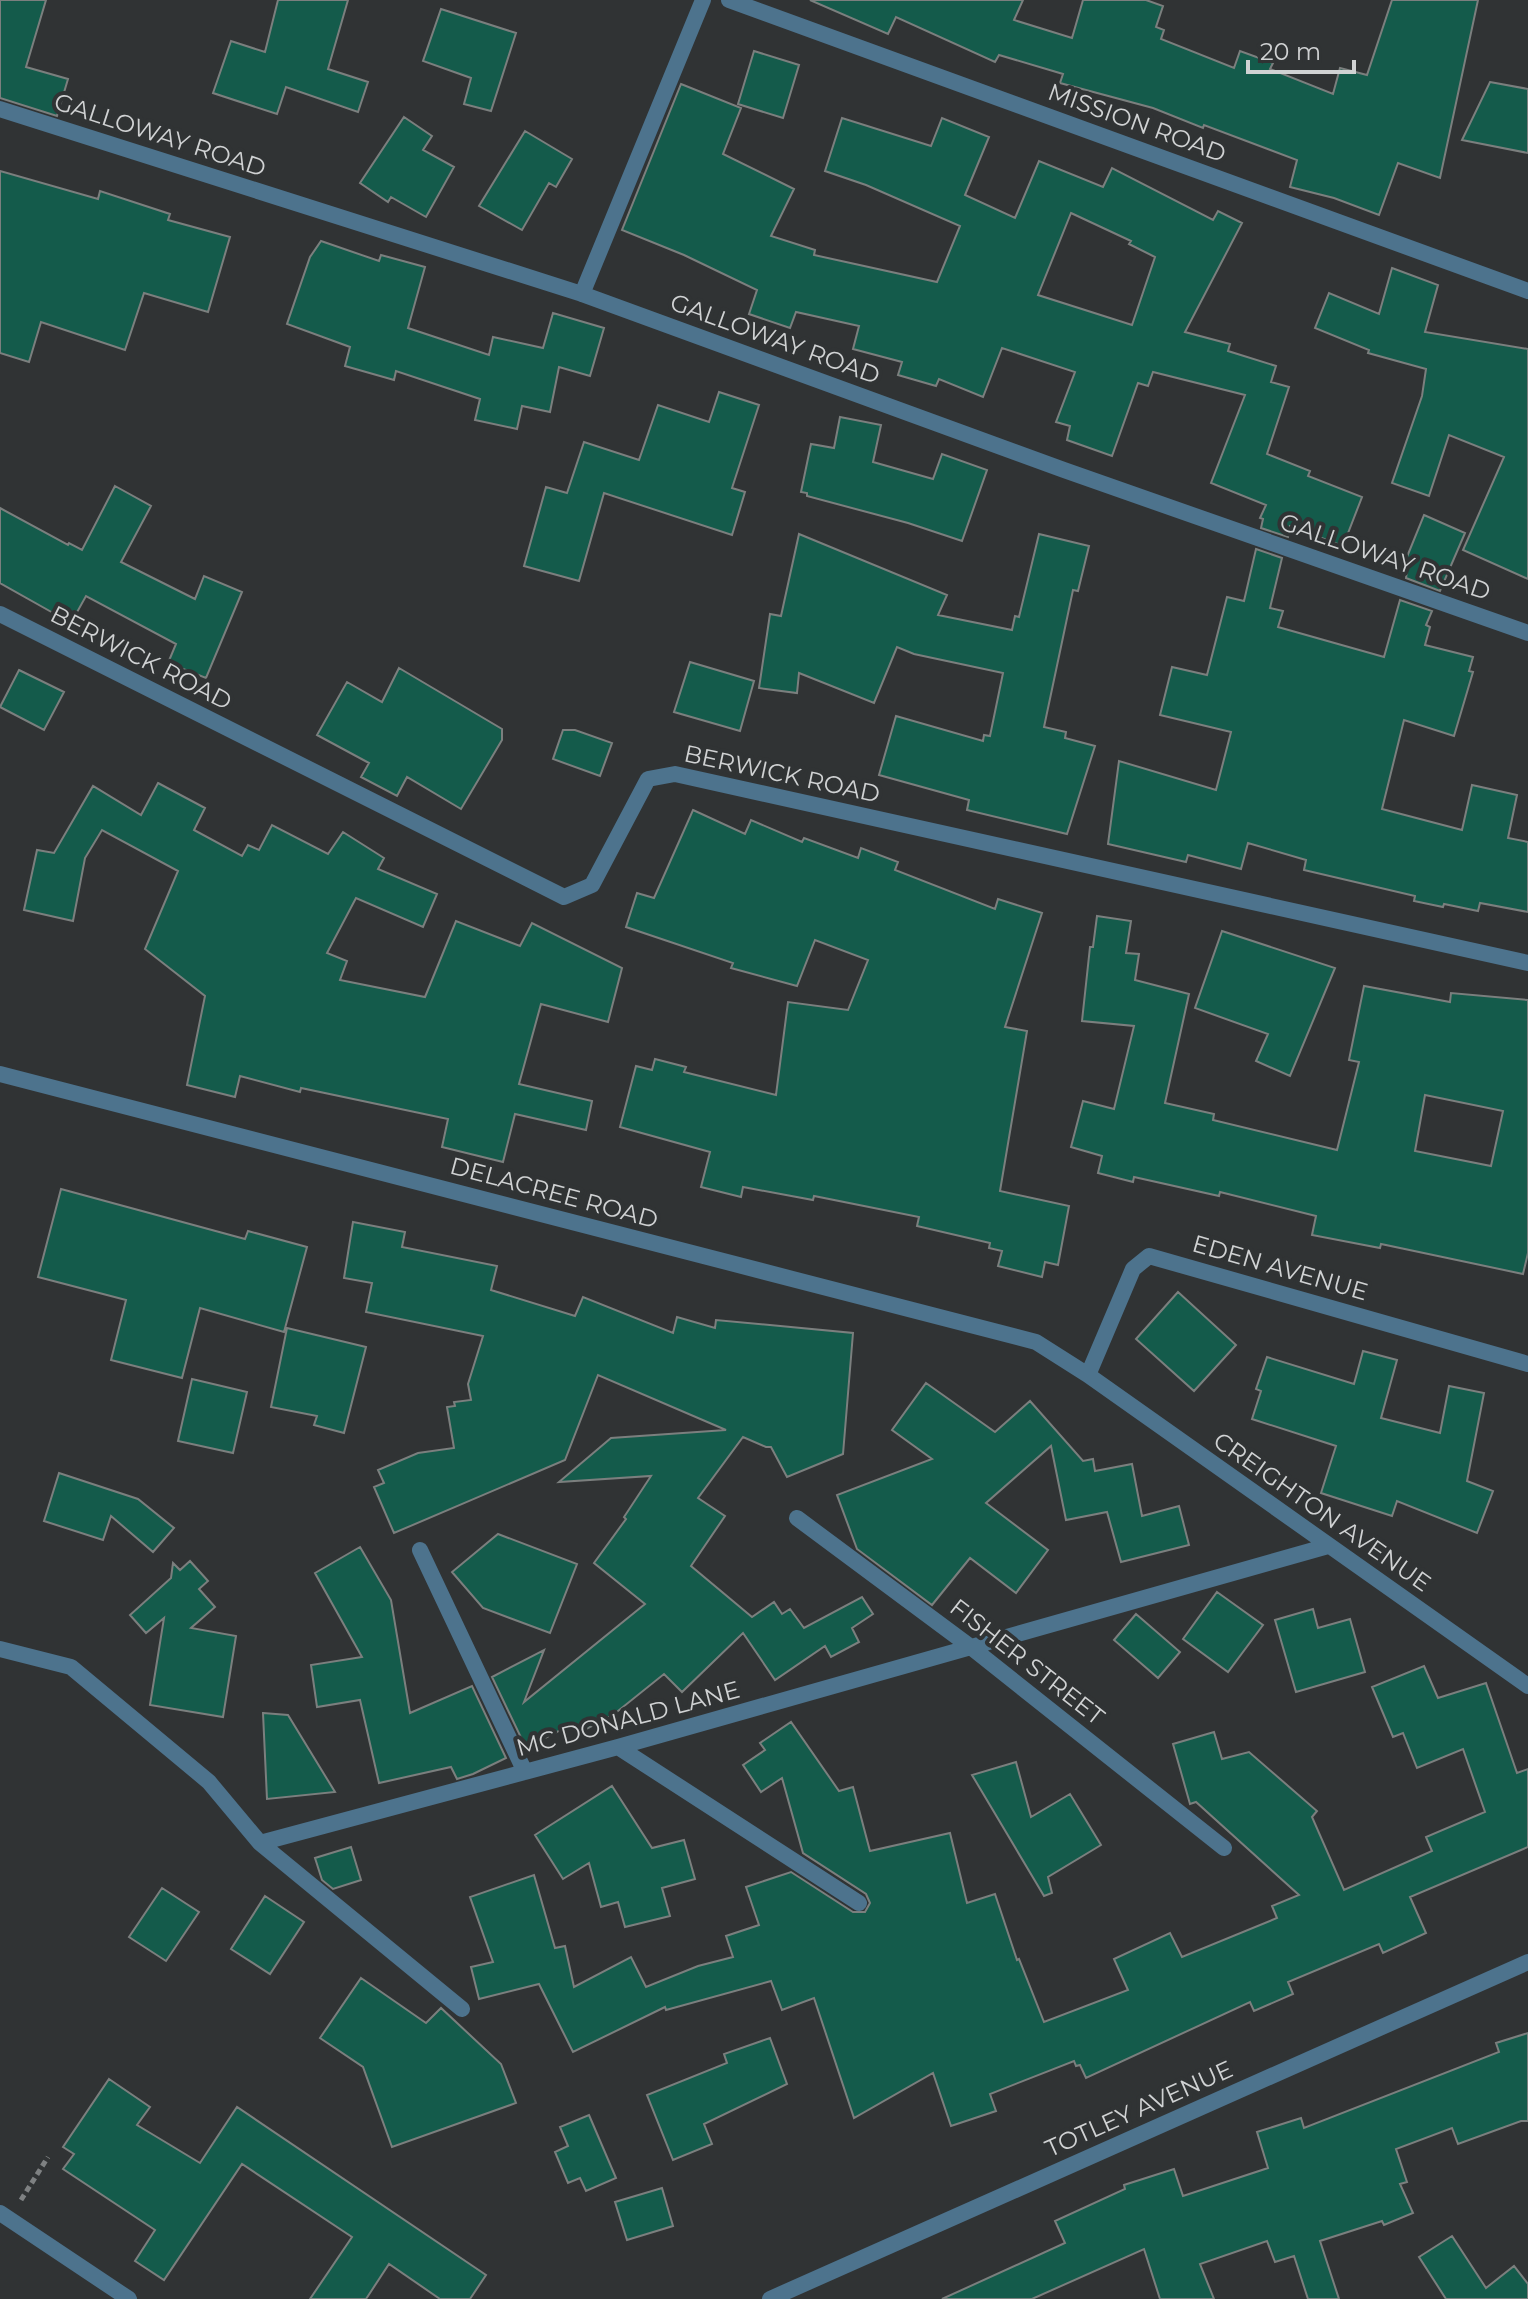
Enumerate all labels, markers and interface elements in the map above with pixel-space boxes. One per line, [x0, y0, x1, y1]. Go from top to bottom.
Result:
scale bar [1248, 24, 1354, 74]
text: 20 m [1260, 37, 1321, 66]
street label: MISSION ROAD [1044, 77, 1230, 168]
street label: GALLOWAY ROAD [51, 87, 270, 182]
street label: GALLOWAY ROAD [666, 287, 884, 390]
street label: GALLOWAY ROAD [1276, 507, 1494, 606]
street label: BERWICK ROAD [46, 599, 237, 716]
street label: BERWICK ROAD [681, 739, 883, 808]
street label: DELACREE ROAD [447, 1151, 661, 1234]
street label: EDEN AVENUE [1189, 1229, 1371, 1306]
street label: CREIGHTON AVENUE [1208, 1426, 1437, 1598]
street label: FISHER STREET [944, 1592, 1110, 1731]
street label: MC DONALD LANE [513, 1675, 743, 1762]
street label: TOTLEY AVENUE [1041, 2054, 1237, 2163]

